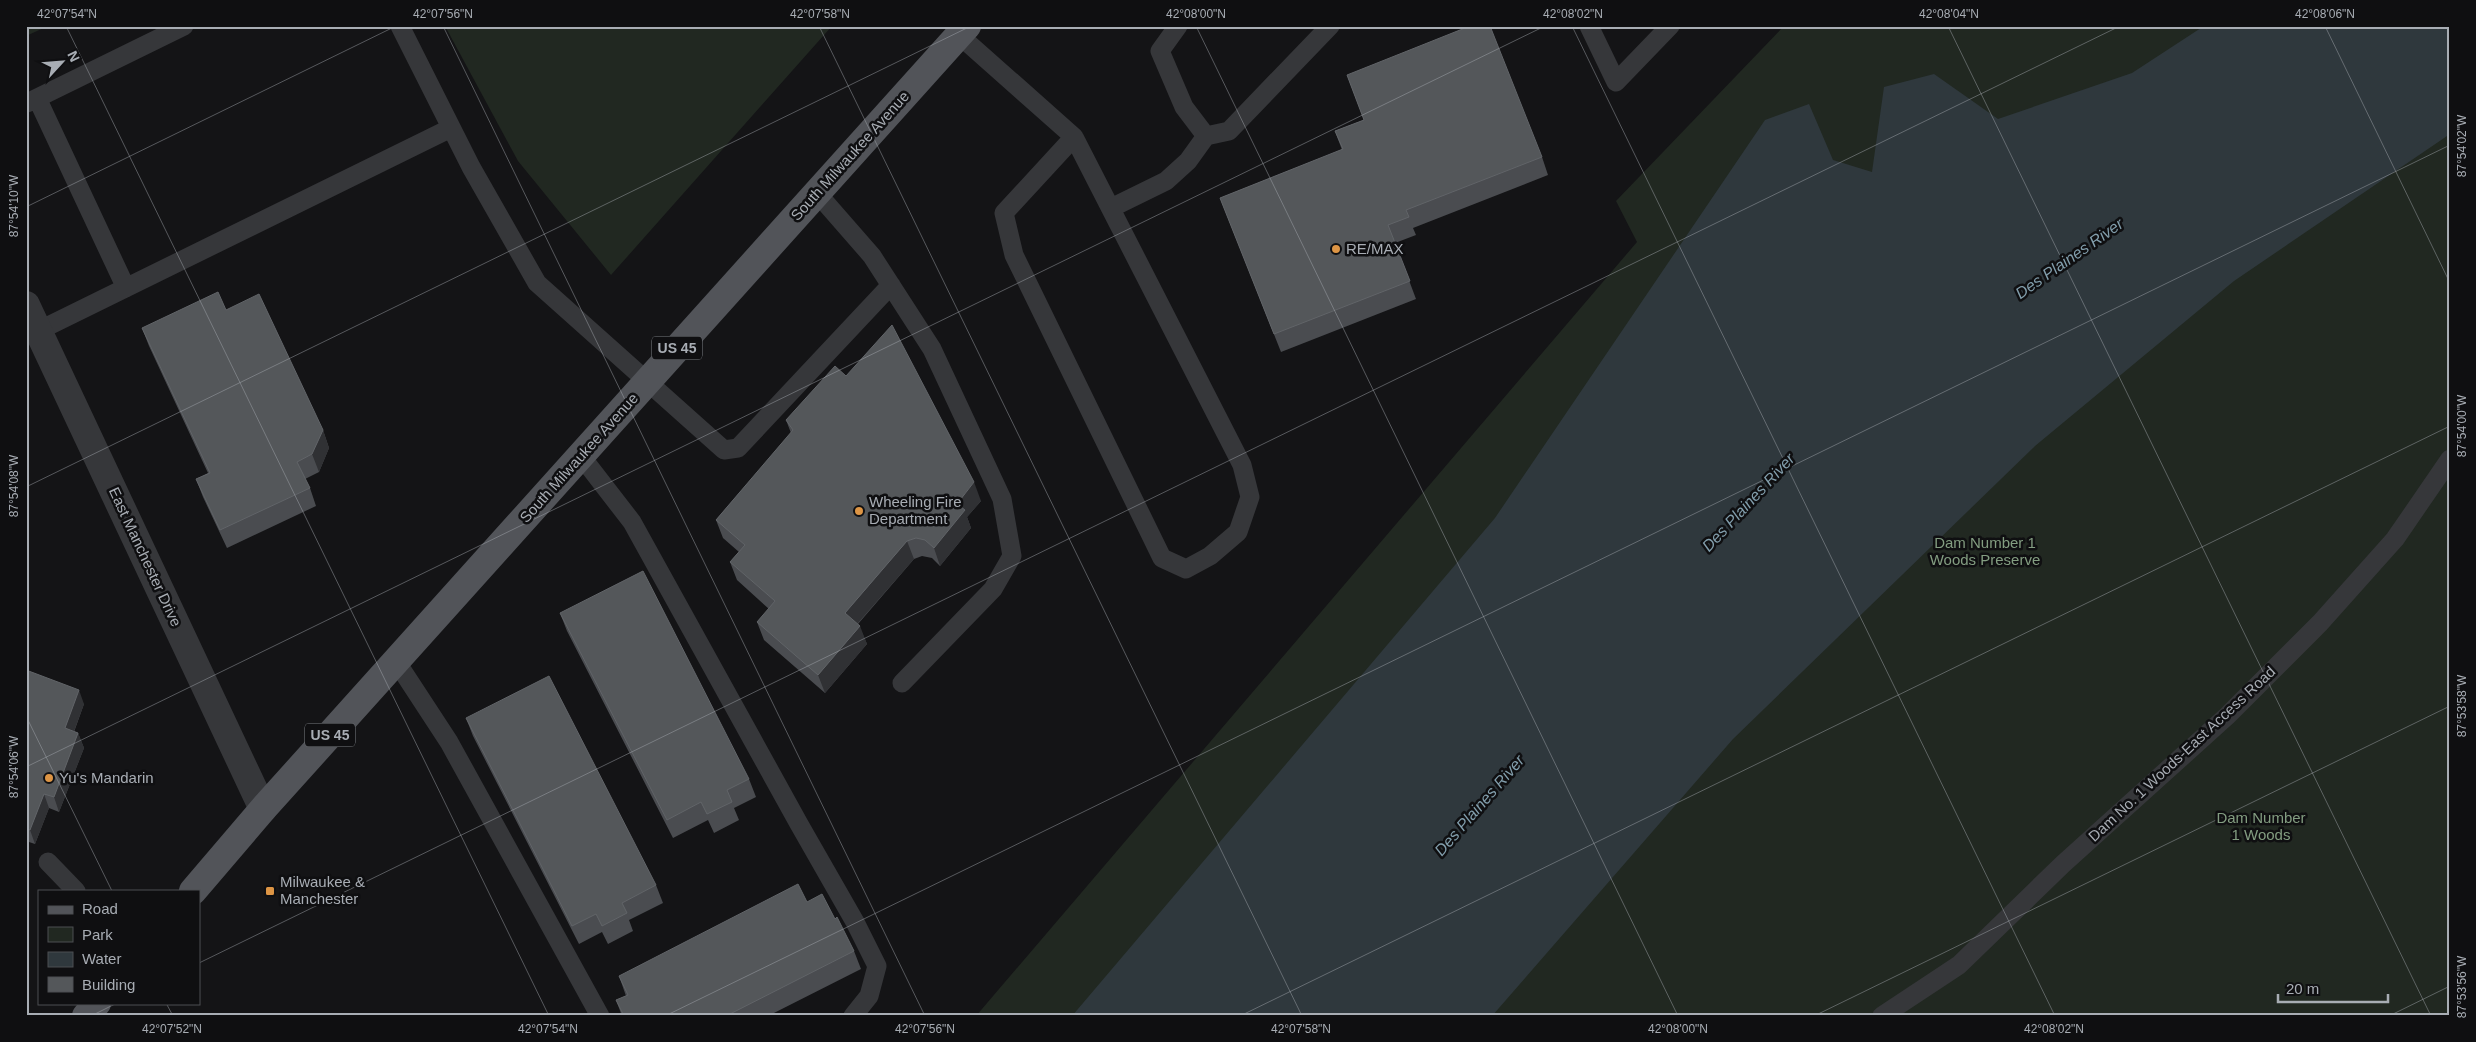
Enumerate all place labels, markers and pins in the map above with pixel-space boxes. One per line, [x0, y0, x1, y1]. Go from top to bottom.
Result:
place label: RE/MAX [1346, 240, 1404, 257]
marker: RE/MAX [1330, 243, 1342, 255]
place label: Wheeling Fire Department [869, 493, 962, 527]
marker: Wheeling Fire Department [853, 505, 865, 517]
place label: Yu's Mandarin [59, 769, 154, 786]
marker: Yu's Mandarin [43, 772, 55, 784]
place label: Milwaukee & Manchester [280, 873, 365, 907]
marker: Milwaukee & Manchester [264, 885, 276, 897]

